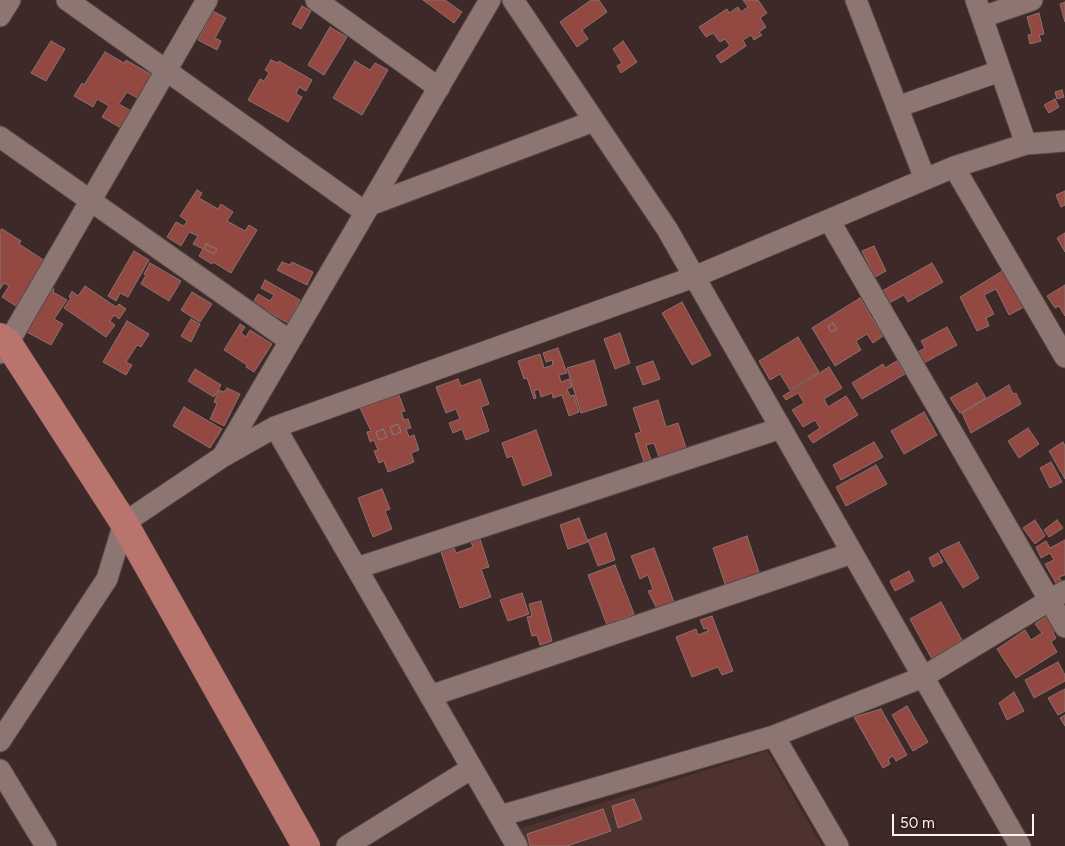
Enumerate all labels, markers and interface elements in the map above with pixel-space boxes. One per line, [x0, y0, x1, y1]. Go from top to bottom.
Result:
scale bar [895, 804, 1038, 836]
text: 50 m [900, 814, 935, 832]

